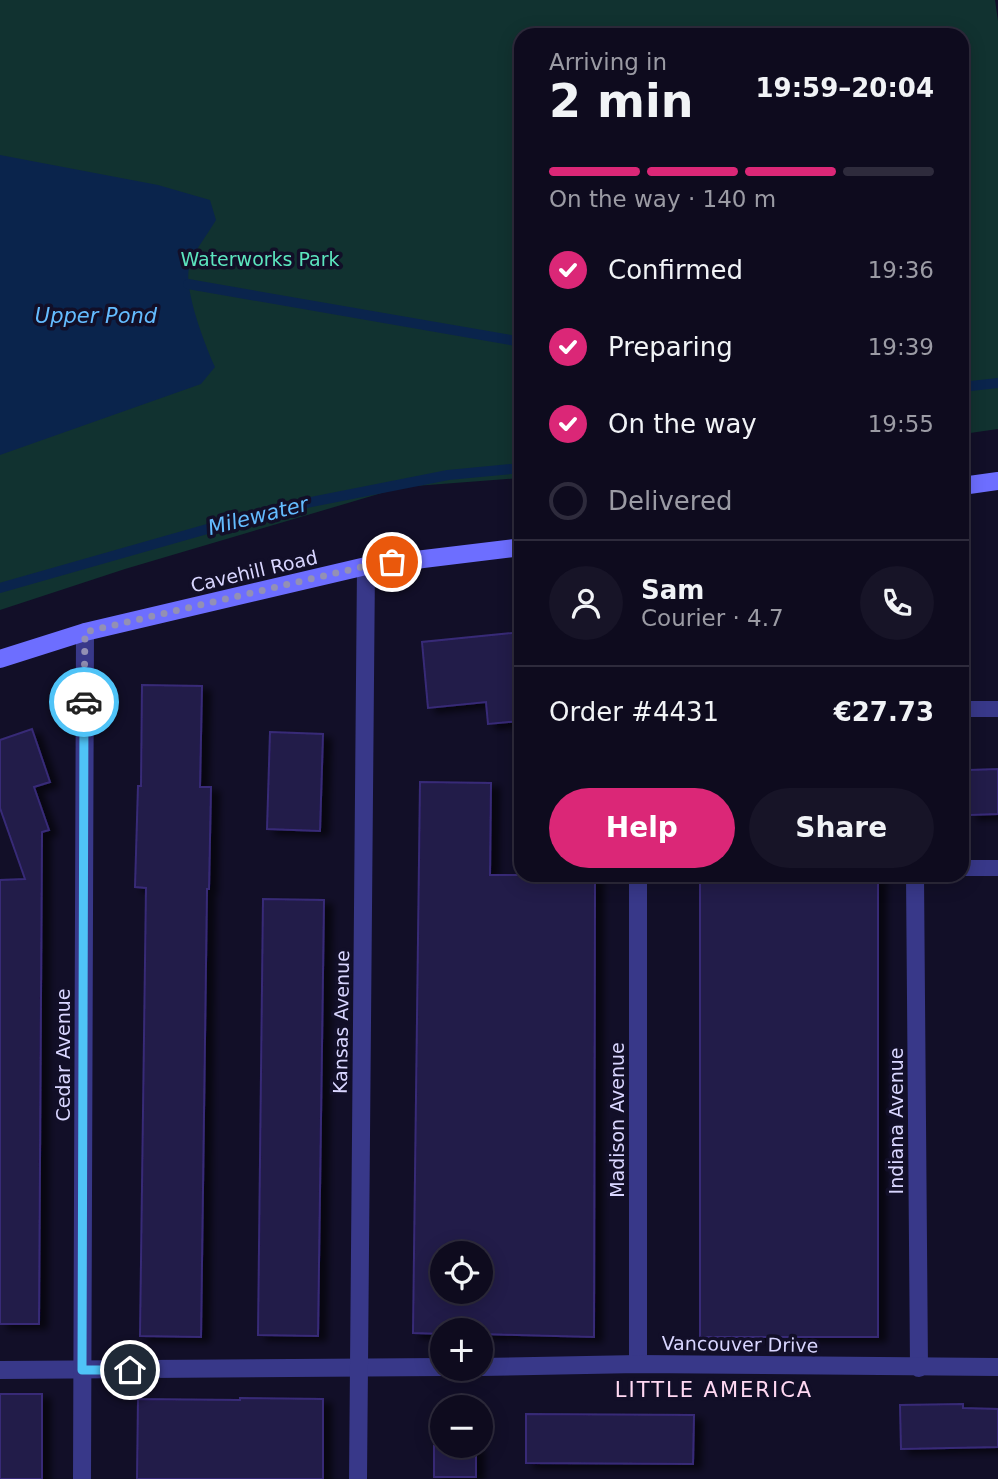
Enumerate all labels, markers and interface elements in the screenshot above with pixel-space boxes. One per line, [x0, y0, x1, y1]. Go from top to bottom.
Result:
text: Arriving in [549, 49, 667, 75]
text: 19:59–20:04 [755, 73, 934, 103]
text: 2 min [549, 74, 693, 128]
text: On the way · 140 m [549, 186, 776, 212]
park label: Waterworks Park [180, 248, 340, 270]
icon: check [549, 251, 587, 289]
text: Confirmed [608, 255, 743, 285]
text: 19:36 [868, 257, 934, 283]
water label: Upper Pond [35, 304, 158, 328]
icon: check [549, 328, 587, 366]
text: Preparing [608, 332, 733, 362]
text: 19:39 [868, 334, 934, 360]
icon: check [549, 405, 587, 443]
text: On the way [608, 409, 757, 439]
text: 19:55 [868, 411, 934, 437]
text: Delivered [608, 486, 732, 516]
water label: Milewater [205, 492, 312, 540]
pin [362, 532, 422, 592]
icon: bag [373, 543, 411, 581]
street label: Cavehill Road [188, 546, 320, 596]
button: person [549, 566, 623, 640]
button: phone [860, 566, 934, 640]
text: Sam [641, 575, 704, 605]
text: Courier · 4.7 [641, 605, 784, 631]
courier [49, 667, 119, 737]
icon: car [65, 683, 103, 721]
text: Order #4431 [549, 697, 719, 727]
text: €27.73 [834, 697, 934, 727]
button: Help [549, 788, 735, 868]
button: Share [749, 788, 934, 868]
street label: Kansas Avenue [329, 950, 353, 1094]
street label: Cedar Avenue [52, 988, 74, 1122]
street label: Madison Avenue [606, 1042, 628, 1198]
street label: Indiana Avenue [885, 1048, 907, 1194]
map controls [430, 1241, 493, 1458]
button: locate [430, 1241, 493, 1304]
button: + [430, 1318, 493, 1381]
street label: Vancouver Drive [661, 1332, 819, 1356]
pin [100, 1340, 160, 1400]
icon: home [111, 1351, 149, 1389]
district label: LITTLE AMERICA [615, 1378, 813, 1402]
button: − [430, 1395, 493, 1458]

